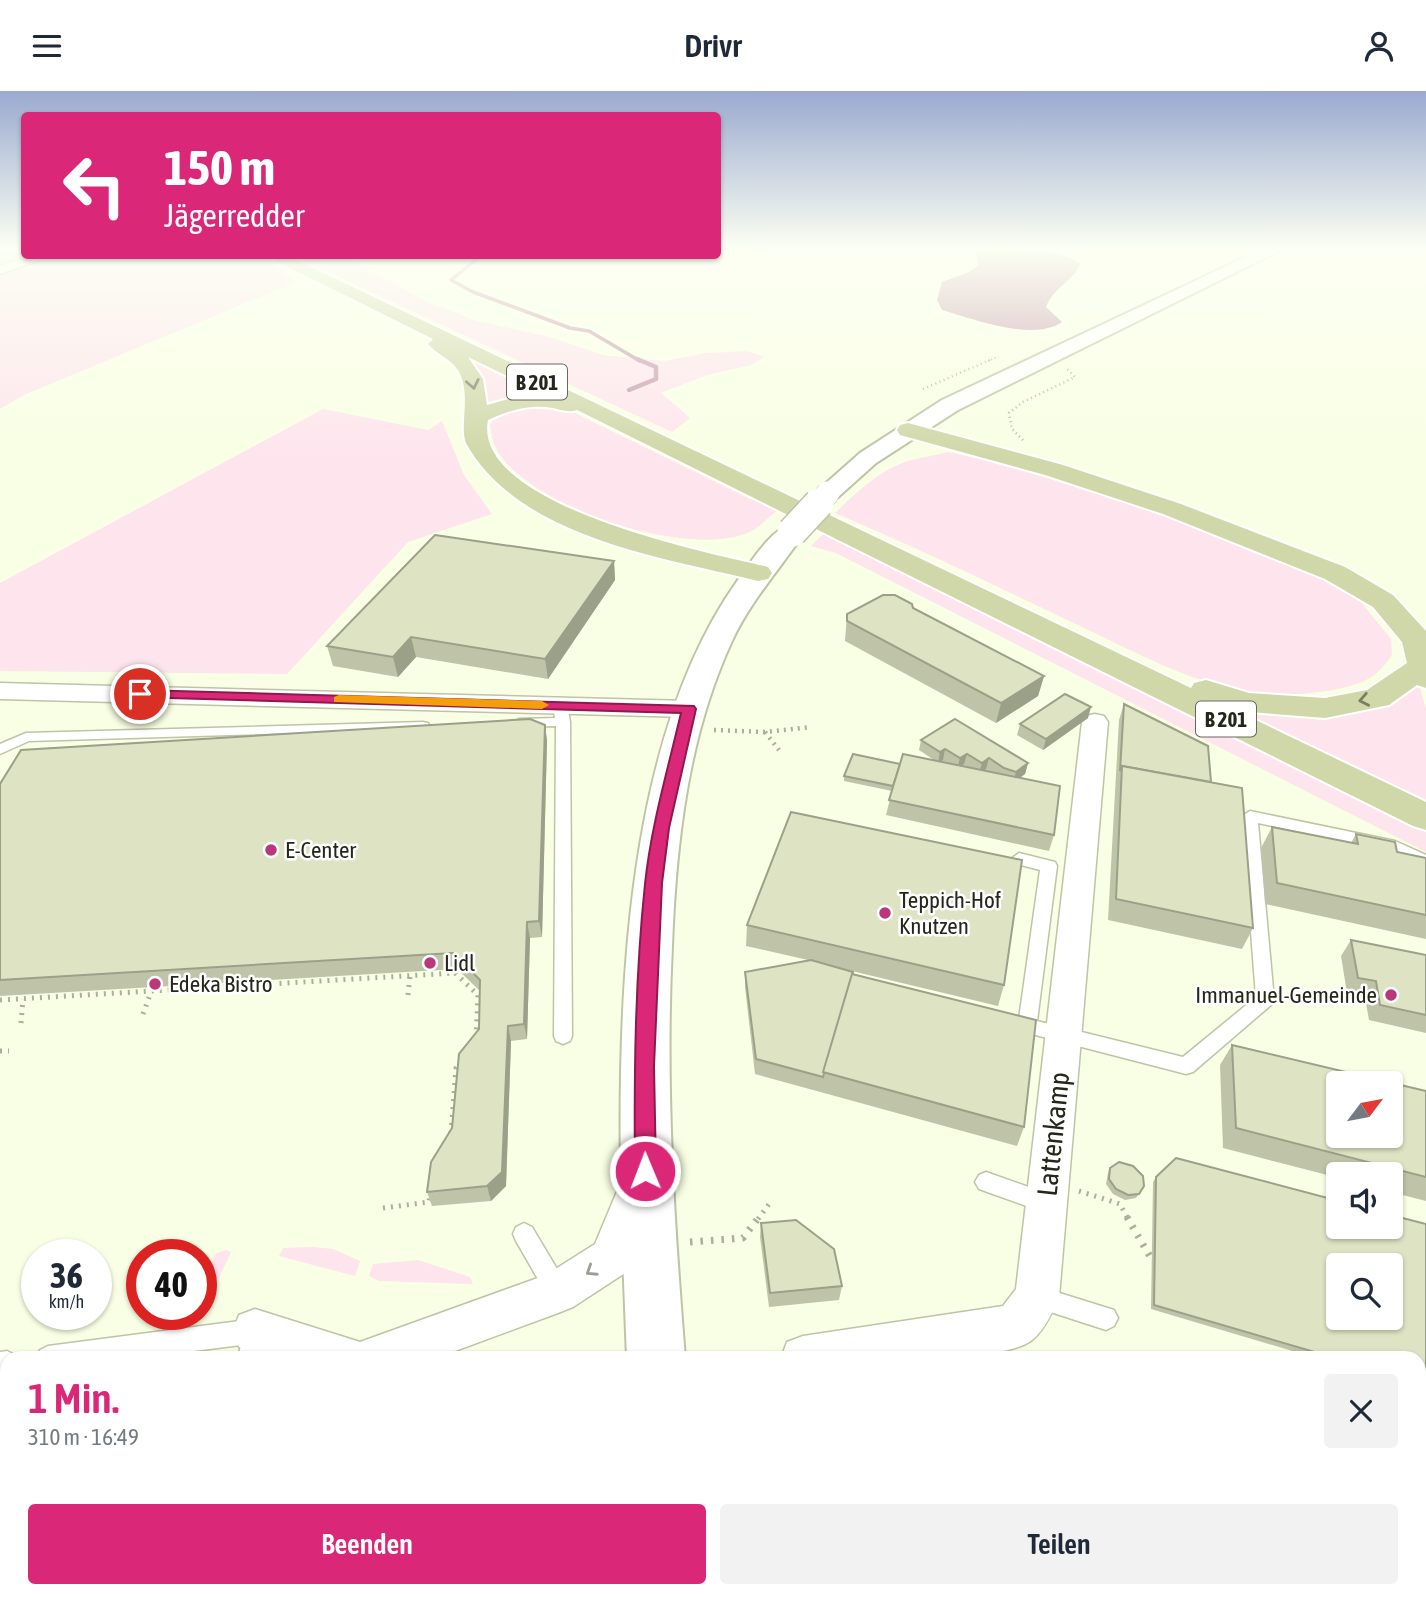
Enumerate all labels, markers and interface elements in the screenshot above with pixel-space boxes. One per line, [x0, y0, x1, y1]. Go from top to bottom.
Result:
icon: menu [28, 27, 66, 65]
text: Drivr [684, 27, 742, 64]
icon: person [1360, 27, 1398, 65]
text: 150 m [164, 139, 275, 195]
icon: left [49, 140, 140, 231]
text: Jägerredder [164, 197, 304, 234]
road number: B 201 [507, 365, 567, 399]
one-way arrow [465, 378, 480, 390]
pin [110, 664, 170, 724]
icon: arrive [121, 675, 159, 713]
one-way arrow [1358, 692, 1370, 707]
road number: B 201 [1196, 701, 1256, 737]
place label: E-Center [285, 837, 357, 863]
marker: E-Center [263, 842, 279, 858]
place label: Teppich-Hof Knutzen [899, 887, 1001, 939]
marker: Teppich-Hof Knutzen [877, 905, 893, 921]
place label: Lidl [444, 950, 475, 976]
marker: Lidl [422, 955, 438, 971]
place label: Edeka Bistro [169, 971, 273, 997]
marker: Edeka Bistro [147, 976, 163, 992]
place label: Immanuel-Gemeinde [1195, 982, 1377, 1008]
marker: Immanuel-Gemeinde [1383, 987, 1399, 1003]
street label: Lattenkamp [1031, 1070, 1075, 1198]
north arrow [1326, 1071, 1404, 1148]
map controls [1326, 1071, 1403, 1330]
position arrow [608, 1134, 682, 1208]
button: sound [1326, 1162, 1403, 1239]
speed limit sign: 40 [126, 1239, 217, 1330]
button: search [1326, 1253, 1403, 1330]
text: 36 [50, 1255, 83, 1295]
one-way arrow [585, 1262, 598, 1275]
text: km/h [49, 1291, 84, 1312]
text: 1 Min. [28, 1374, 119, 1422]
button: close [1324, 1374, 1398, 1448]
text: 310 m · 16:49 [28, 1424, 139, 1450]
button: Beenden [28, 1504, 706, 1584]
button: Teilen [720, 1504, 1398, 1584]

